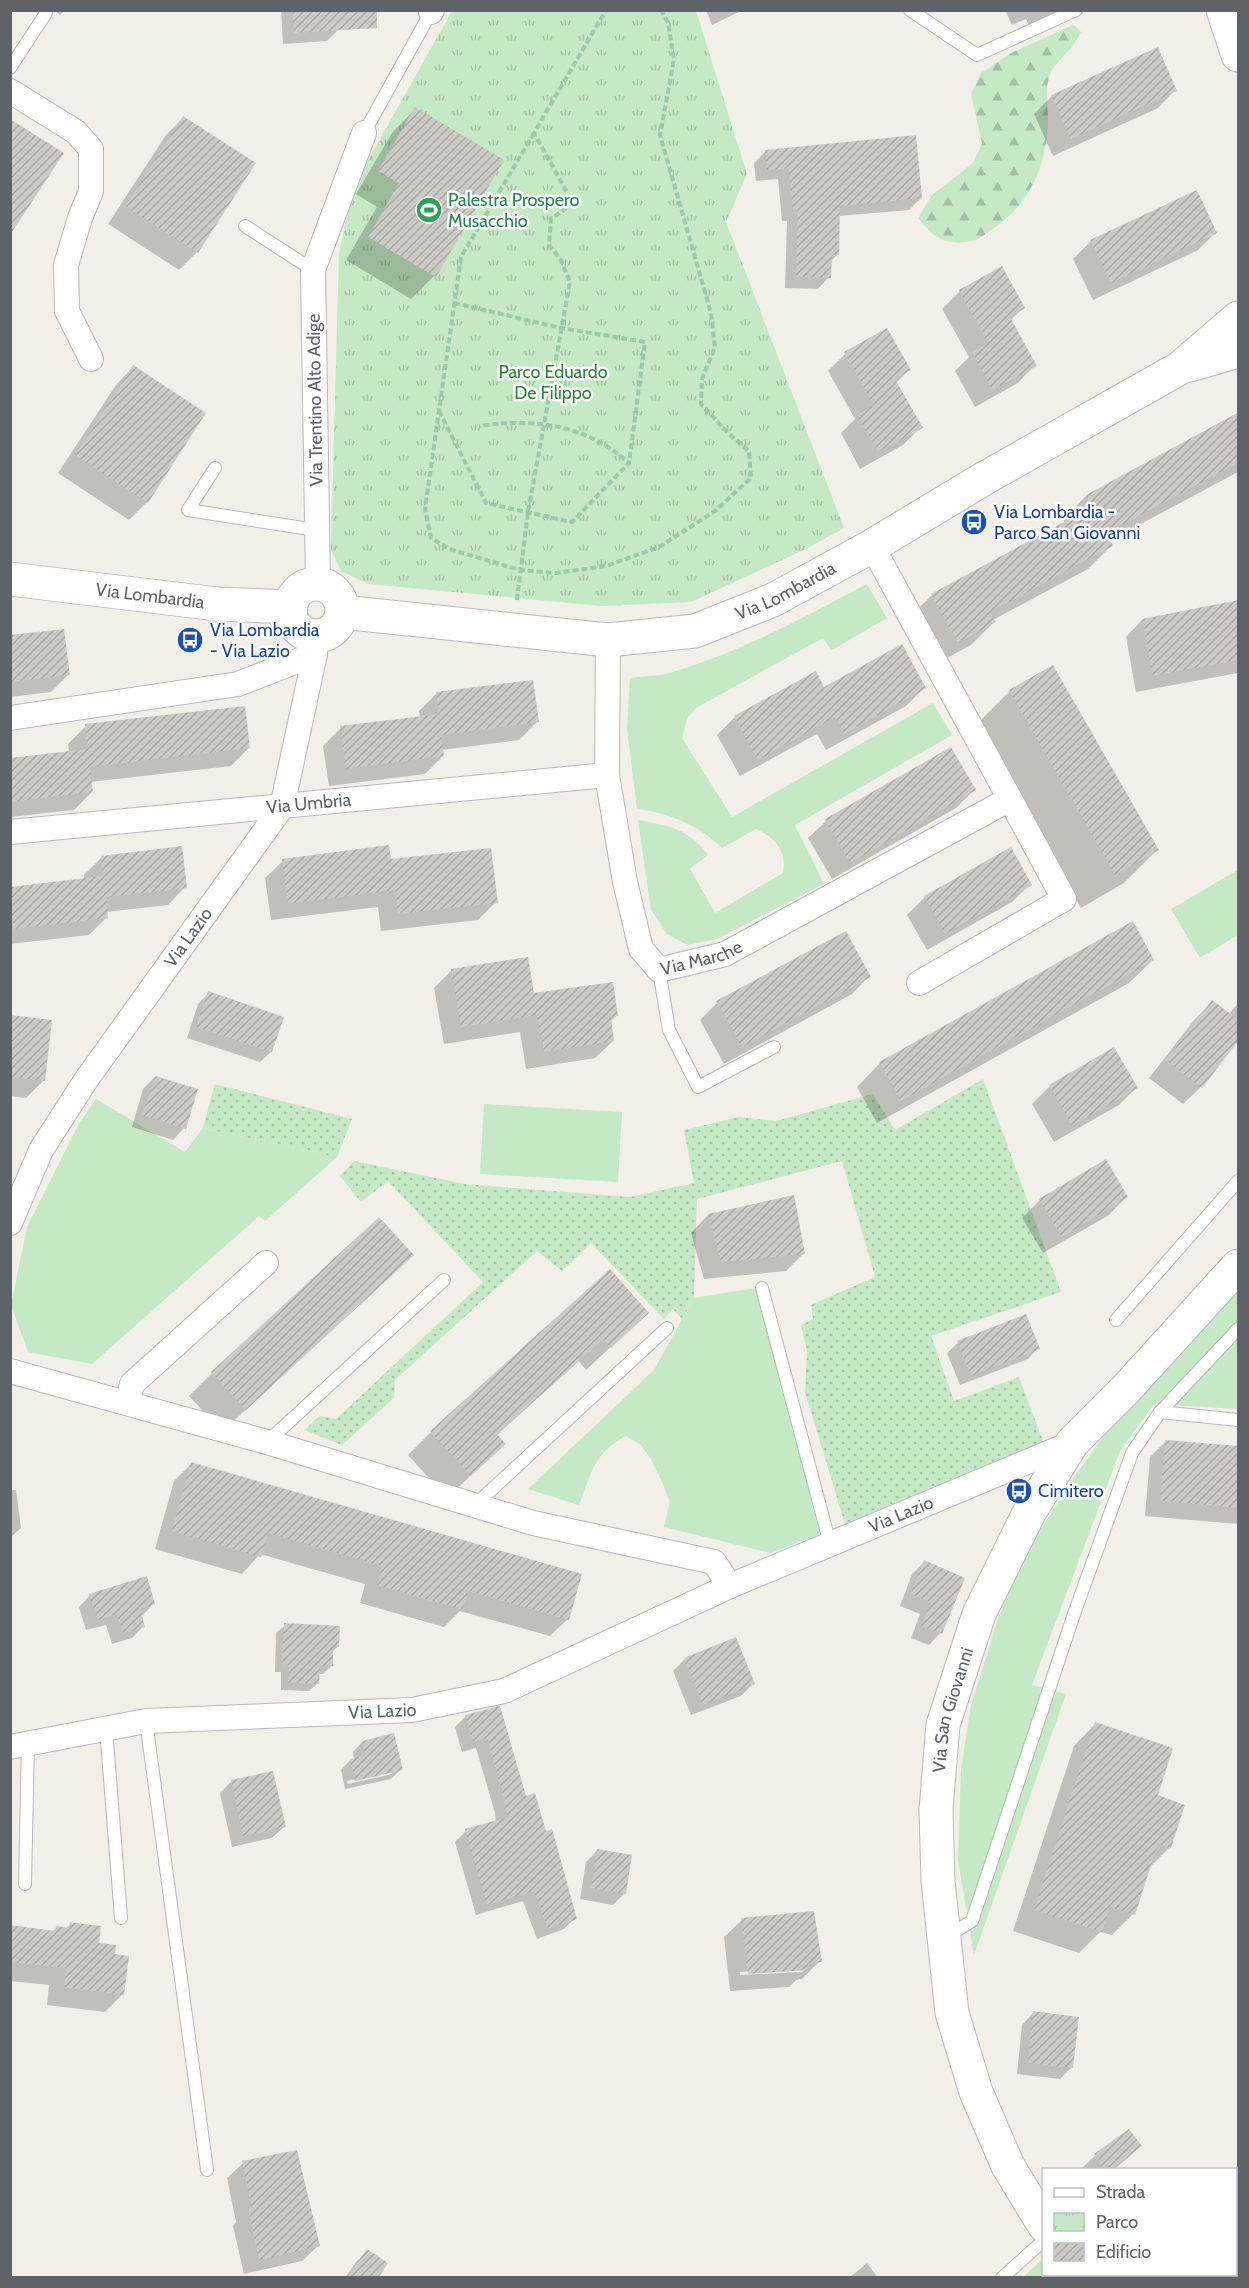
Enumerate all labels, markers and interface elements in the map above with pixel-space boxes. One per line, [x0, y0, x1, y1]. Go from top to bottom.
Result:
place label: Palestra Prospero Musacchio [448, 189, 579, 232]
sports icon: Palestra Prospero Musacchio [414, 195, 444, 225]
street label: Via Trentino Alto Adige [302, 313, 328, 487]
park label: Parco Eduardo De Filippo [498, 361, 608, 404]
place label: Via Lombardia - Parco San Giovanni [994, 501, 1140, 544]
bus stop icon: Via Lombardia - Parco San Giovanni [959, 507, 989, 537]
street label: Via Lombardia [732, 557, 840, 625]
street label: Via Lombardia [94, 578, 206, 613]
place label: Via Lombardia - Via Lazio [210, 619, 320, 662]
bus stop icon: Via Lombardia - Via Lazio [175, 625, 205, 655]
street label: Via Umbria [265, 788, 352, 818]
street label: Via Lazio [160, 903, 217, 972]
street label: Via Marche [658, 936, 746, 980]
bus stop icon: Cimitero [1004, 1476, 1034, 1506]
place label: Cimitero [1038, 1480, 1104, 1502]
street label: Via Lazio [865, 1491, 937, 1538]
street label: Via San Giovanni [928, 1645, 978, 1773]
street label: Via Lazio [348, 1699, 417, 1724]
legend [1042, 2168, 1237, 2276]
text: Strada [1096, 2181, 1146, 2203]
text: Parco [1096, 2211, 1138, 2233]
text: Edificio [1096, 2241, 1151, 2263]

